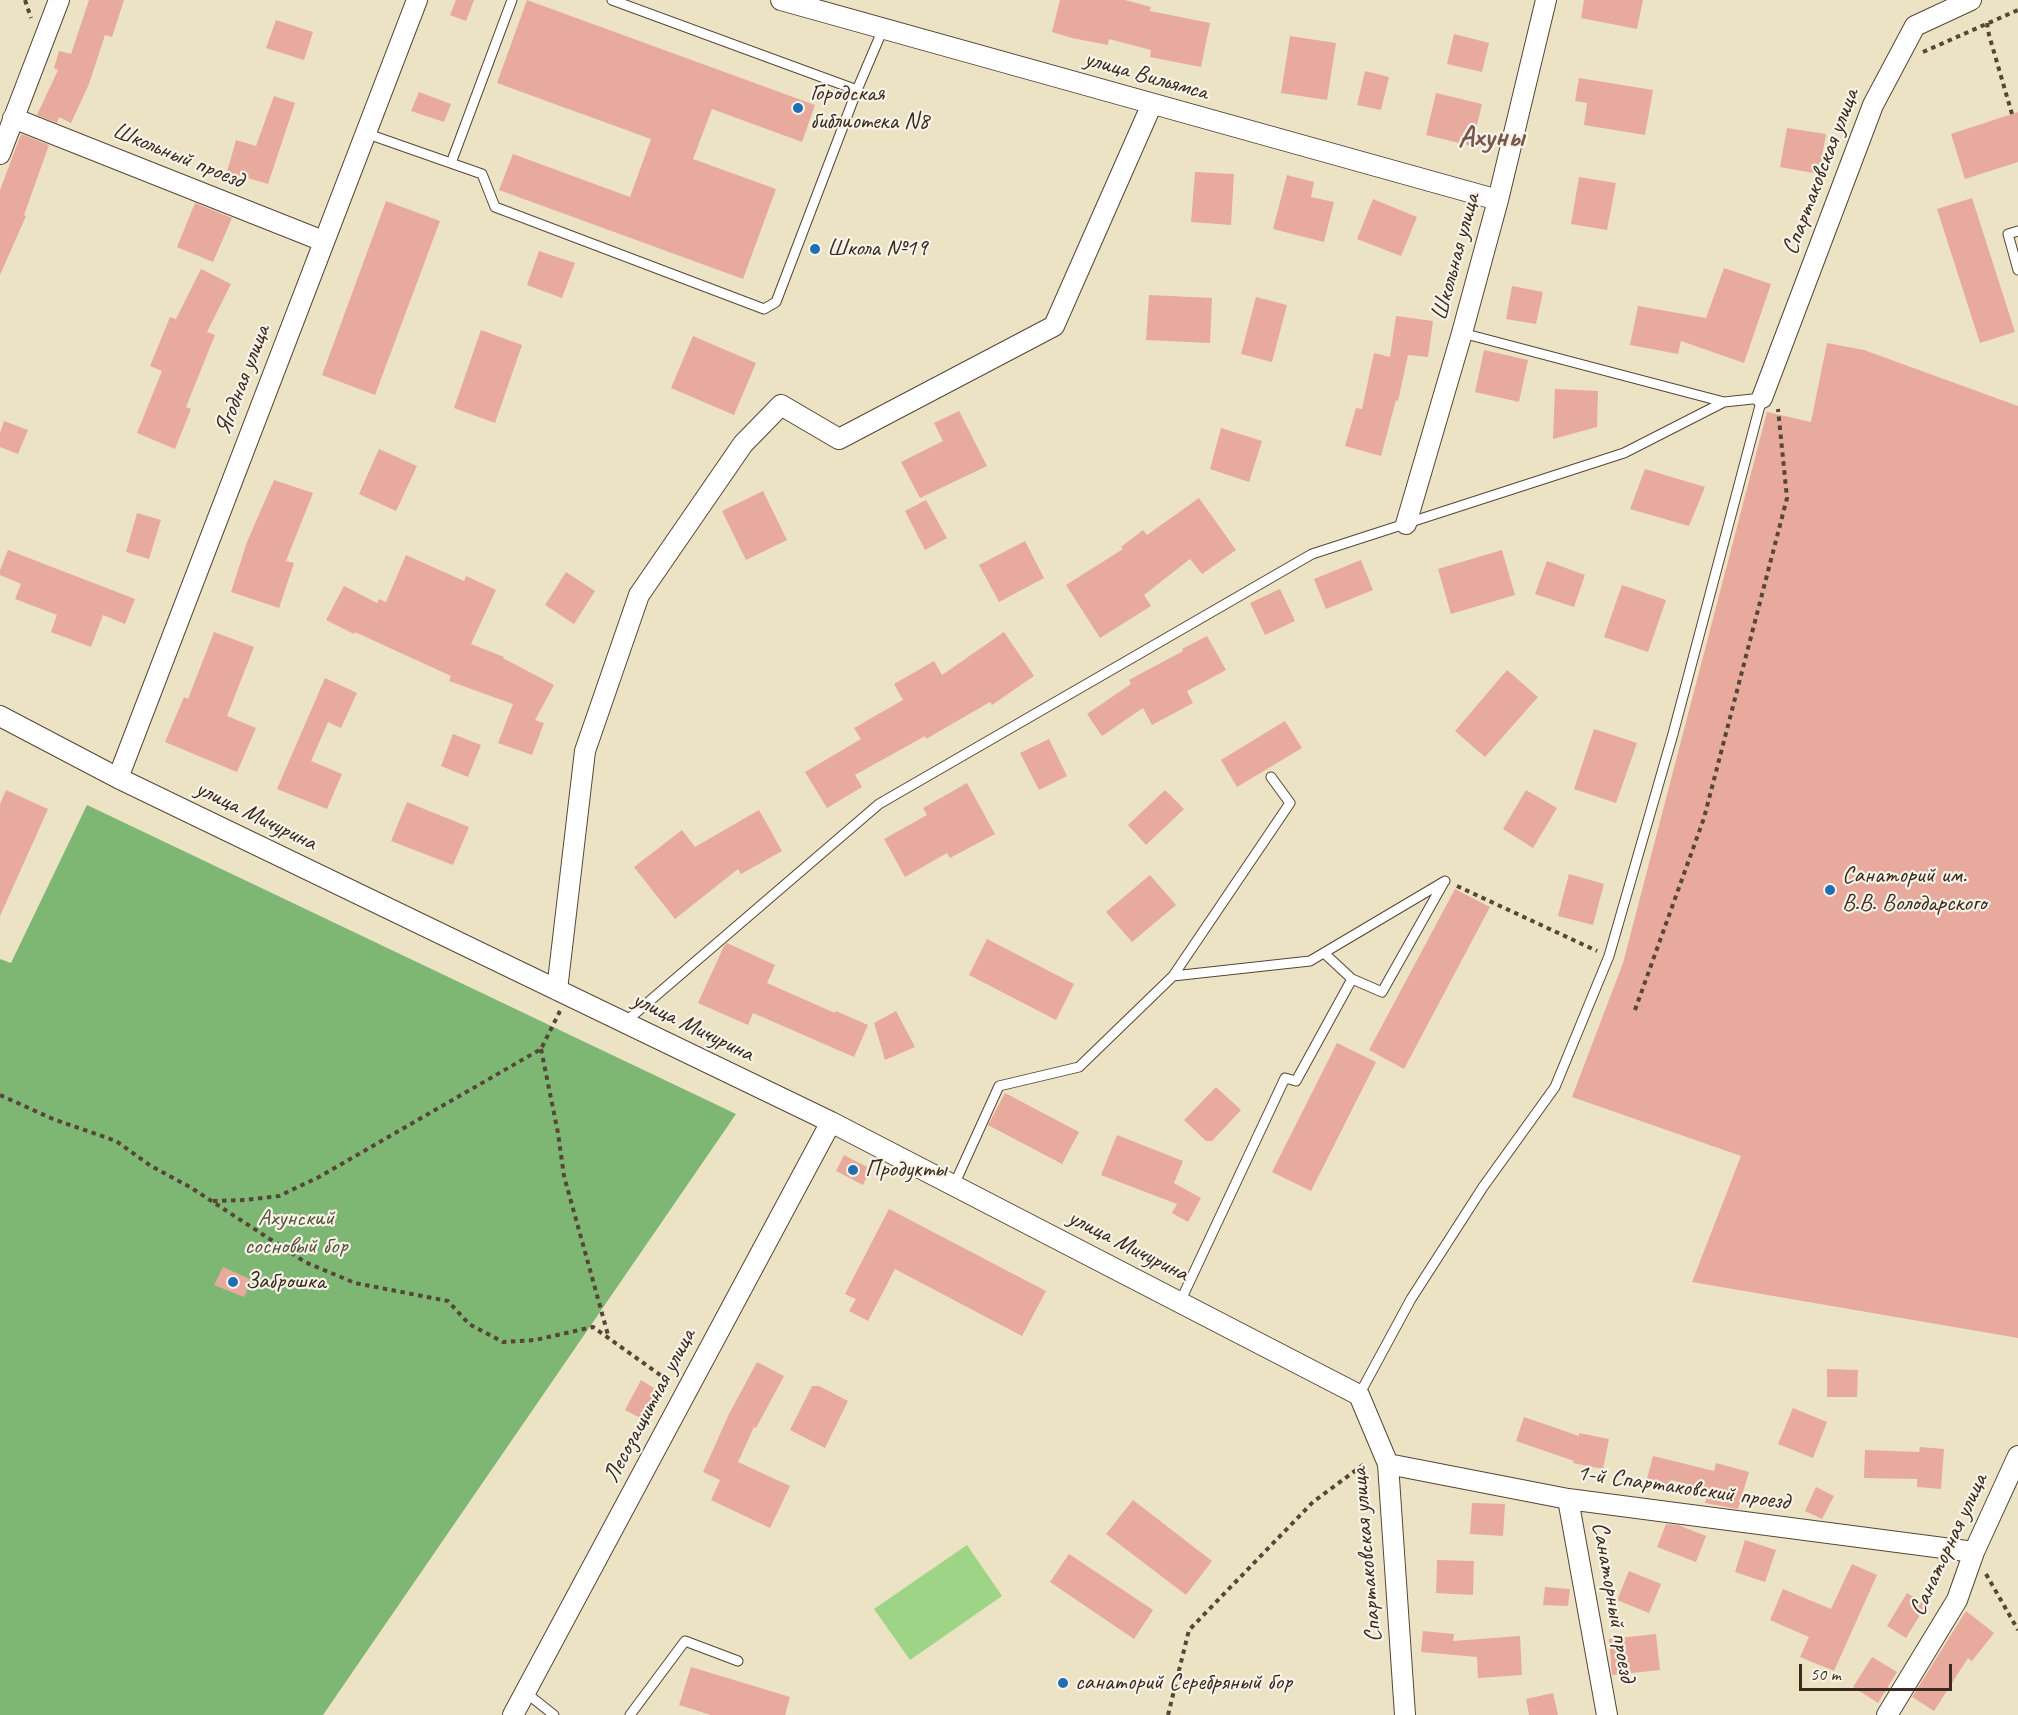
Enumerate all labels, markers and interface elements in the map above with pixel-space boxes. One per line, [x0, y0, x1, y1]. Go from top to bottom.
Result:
street label: улица Вильямса [1081, 45, 1211, 107]
place label: Городская библиотека N8 [810, 80, 929, 136]
street label: Спартаковская улица [1776, 85, 1866, 259]
marker: Городская библиотека N8 [791, 101, 805, 115]
street label: Школьный проезд [108, 117, 248, 195]
district label: Ахуны [1458, 120, 1524, 156]
street label: Школьная улица [1425, 190, 1487, 324]
place label: Школа №19 [827, 235, 927, 263]
marker: Школа №19 [808, 242, 822, 256]
street label: Ягодная улица [209, 321, 277, 439]
street label: улица Мичурина [191, 774, 321, 858]
place label: Санаторий им. В.В. Володарского [1842, 862, 1986, 918]
marker: Санаторий им. В.В. Володарского [1823, 883, 1837, 897]
street label: улица Мичурина [628, 985, 758, 1069]
place label: Продукты [865, 1156, 947, 1184]
marker: Продукты [846, 1163, 860, 1177]
street label: улица Мичурина [1063, 1203, 1193, 1289]
park label: Ахунский сосновый бор [244, 1205, 348, 1261]
place label: Заброшка [245, 1268, 325, 1296]
marker: Заброшка [226, 1275, 240, 1289]
street label: Лесозащитная улица [597, 1324, 703, 1488]
street label: 1-й Спартаковский проезд [1575, 1459, 1791, 1517]
street label: Спартаковская улица [1345, 1466, 1389, 1644]
street label: Санаторная улица [1904, 1469, 1994, 1621]
street label: Санаторный проезд [1585, 1520, 1641, 1684]
scale bar [1802, 1652, 1955, 1690]
text: 50 m [1810, 1663, 1841, 1685]
place label: санаторий Серебряный бор [1075, 1669, 1292, 1697]
marker: санаторий Серебряный бор [1056, 1676, 1070, 1690]

